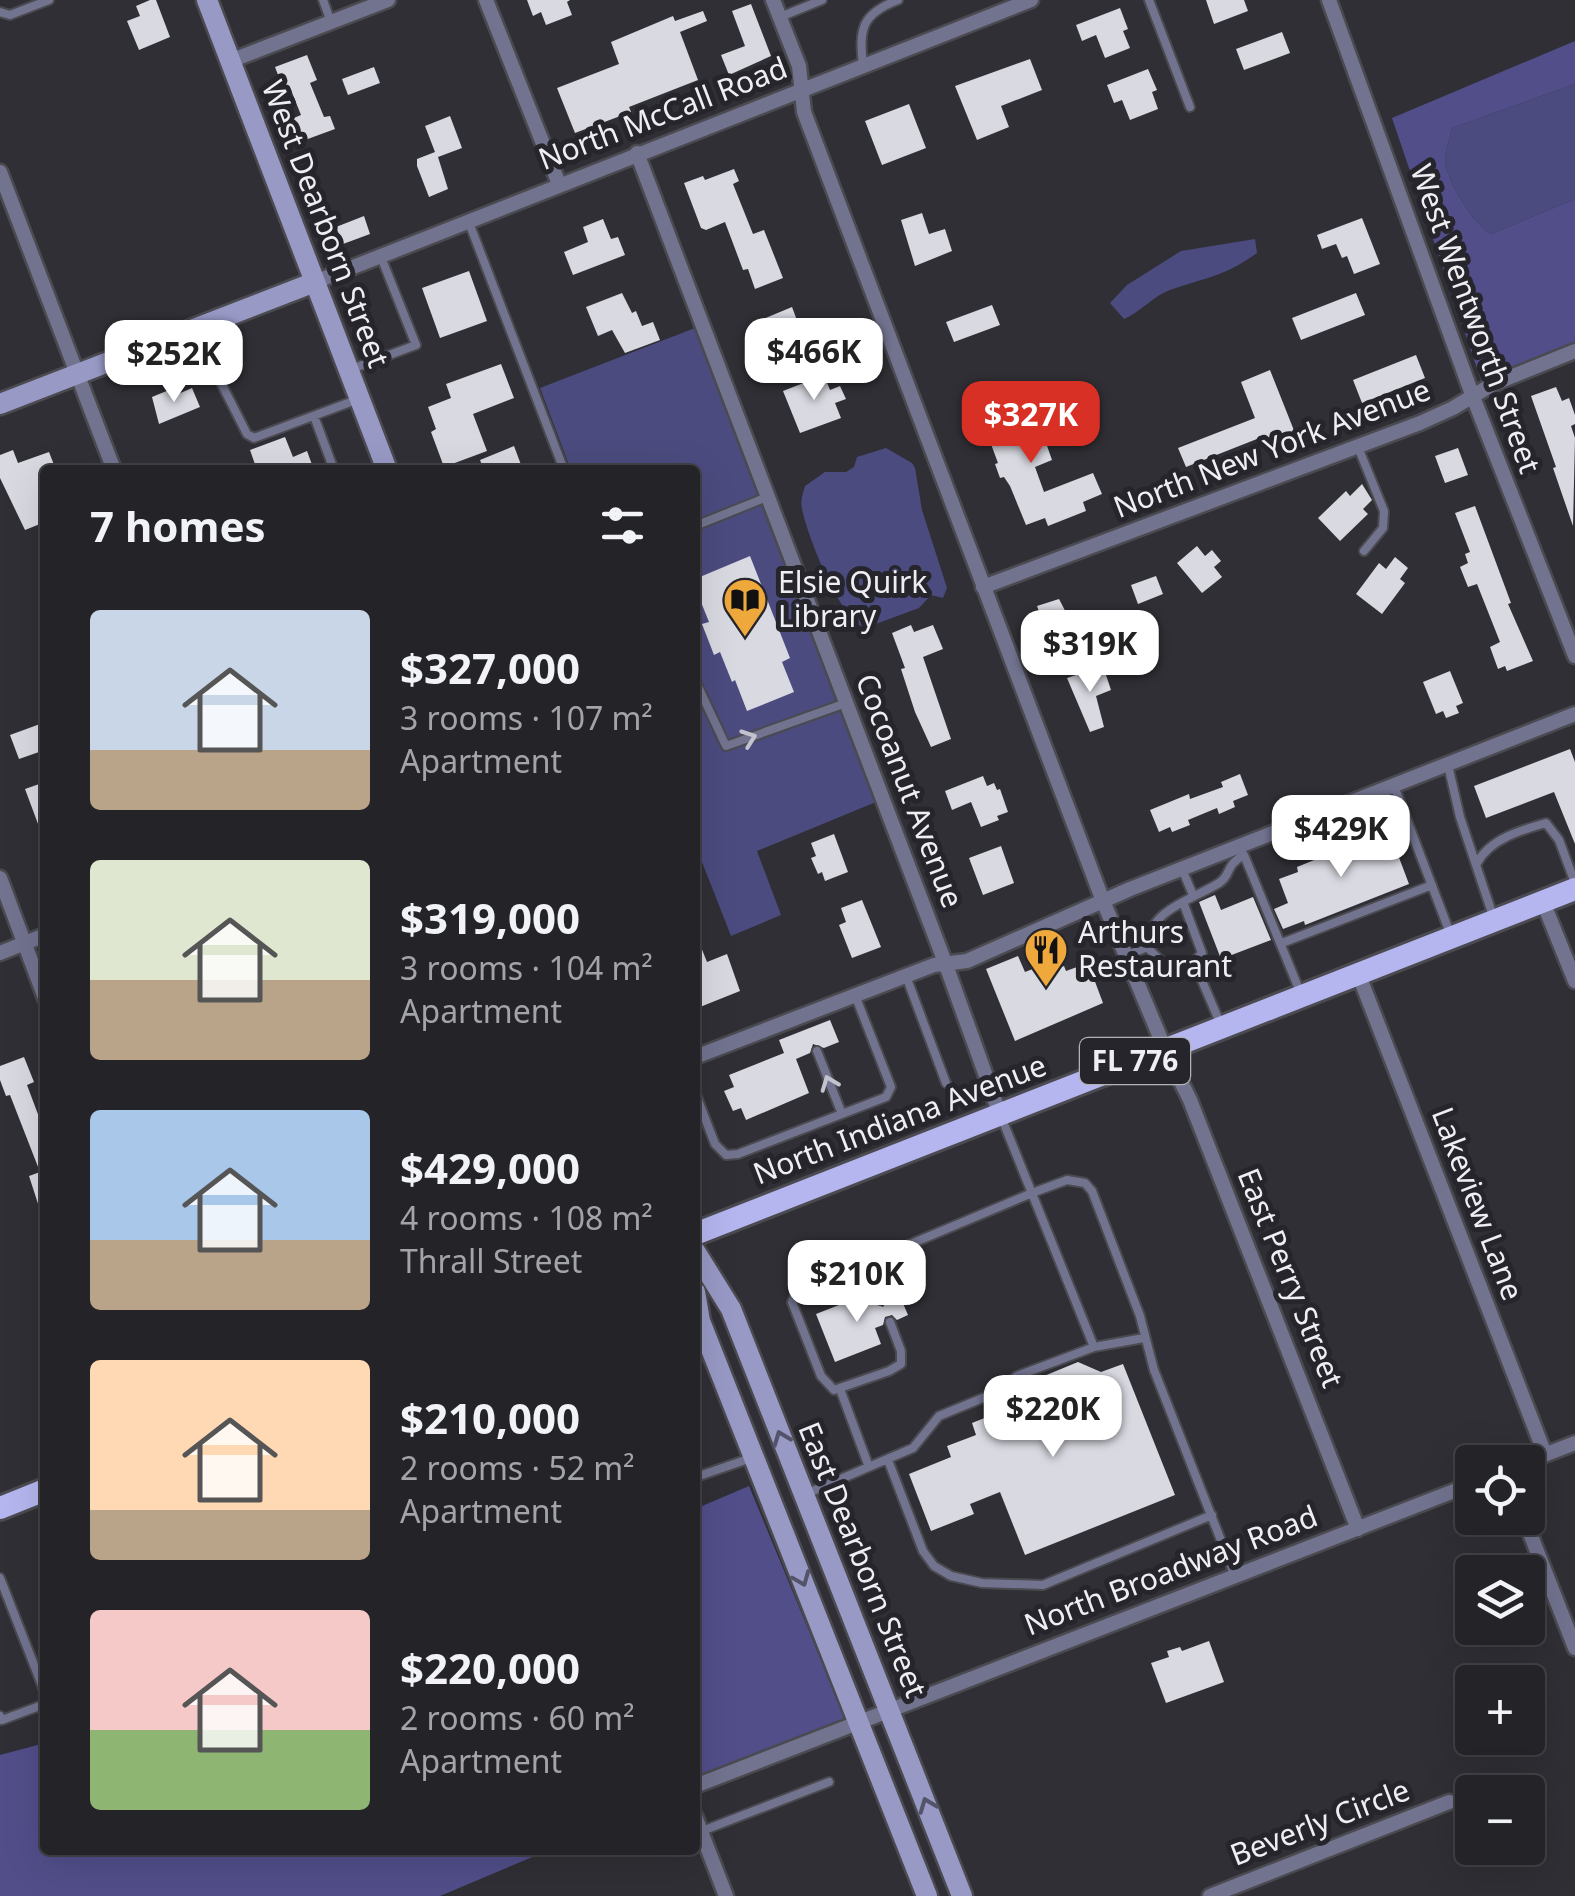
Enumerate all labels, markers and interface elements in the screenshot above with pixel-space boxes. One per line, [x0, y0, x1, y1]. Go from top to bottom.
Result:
street label: North McCall Road [532, 46, 793, 179]
street label: West Dearborn Street [253, 74, 400, 373]
street label: West Wentworth Street [1401, 158, 1551, 479]
pin: $466K [744, 318, 884, 403]
pin: $252K [104, 320, 244, 405]
text: $466K [767, 329, 861, 372]
text: $252K [127, 331, 221, 374]
street label: North New York Avenue [1107, 368, 1436, 527]
pin: $327K [961, 381, 1101, 466]
text: $327K [984, 392, 1078, 435]
text: 7 homes [90, 497, 266, 554]
icon: filters [595, 498, 650, 553]
place label: Elsie Quirk Library [778, 561, 927, 636]
library icon: Elsie Quirk Library [722, 577, 768, 638]
pin: $319K [1020, 610, 1160, 695]
text: $319K [1043, 621, 1137, 664]
text: $327,000 [400, 639, 580, 696]
icon: home [170, 650, 290, 770]
street label: Cocoanut Avenue [847, 668, 974, 913]
text: 3 rooms · 107 m² [400, 696, 653, 739]
one-way arrow [739, 730, 757, 750]
text: Apartment [400, 739, 562, 782]
pin: $429K [1271, 795, 1411, 880]
text: $429K [1294, 806, 1388, 849]
text: $319,000 [400, 889, 580, 946]
icon: home [170, 900, 290, 1020]
place label: Arthurs Restaurant [1078, 911, 1232, 986]
restaurant icon: Arthurs Restaurant [1023, 927, 1069, 988]
text: 3 rooms · 104 m² [400, 946, 653, 989]
text: Apartment [400, 989, 562, 1032]
road number: FL 776 [1080, 1038, 1190, 1084]
street label: North Indiana Avenue [747, 1044, 1052, 1193]
one-way arrow [821, 1075, 841, 1092]
street label: Lakeview Lane [1423, 1101, 1534, 1306]
text: $429,000 [400, 1139, 580, 1196]
icon: home [170, 1150, 290, 1270]
street label: East Perry Street [1229, 1162, 1354, 1393]
text: 4 rooms · 108 m² [400, 1196, 653, 1239]
text: Thrall Street [400, 1239, 582, 1282]
pin: $210K [787, 1240, 927, 1325]
text: $210K [810, 1251, 904, 1294]
pin: $220K [983, 1375, 1123, 1460]
text: $220K [1006, 1386, 1100, 1429]
text: $210,000 [400, 1389, 580, 1446]
icon: home [170, 1400, 290, 1520]
street label: East Dearborn Street [789, 1416, 937, 1703]
one-way arrow [773, 1430, 793, 1448]
map controls [1455, 1445, 1545, 1865]
button: locate [1455, 1445, 1545, 1535]
text: 2 rooms · 52 m² [400, 1446, 634, 1489]
text: Apartment [400, 1489, 562, 1532]
street label: North Broadway Road [1018, 1495, 1323, 1644]
button: layers [1455, 1555, 1545, 1645]
one-way arrow [791, 1570, 811, 1587]
text: $220,000 [400, 1639, 580, 1696]
icon: home [170, 1650, 290, 1770]
button: + [1455, 1665, 1545, 1755]
text: 2 rooms · 60 m² [400, 1696, 634, 1739]
text: Apartment [400, 1739, 562, 1782]
street label: Beverly Circle [1224, 1769, 1415, 1875]
button: − [1455, 1775, 1545, 1865]
one-way arrow [919, 1797, 939, 1815]

